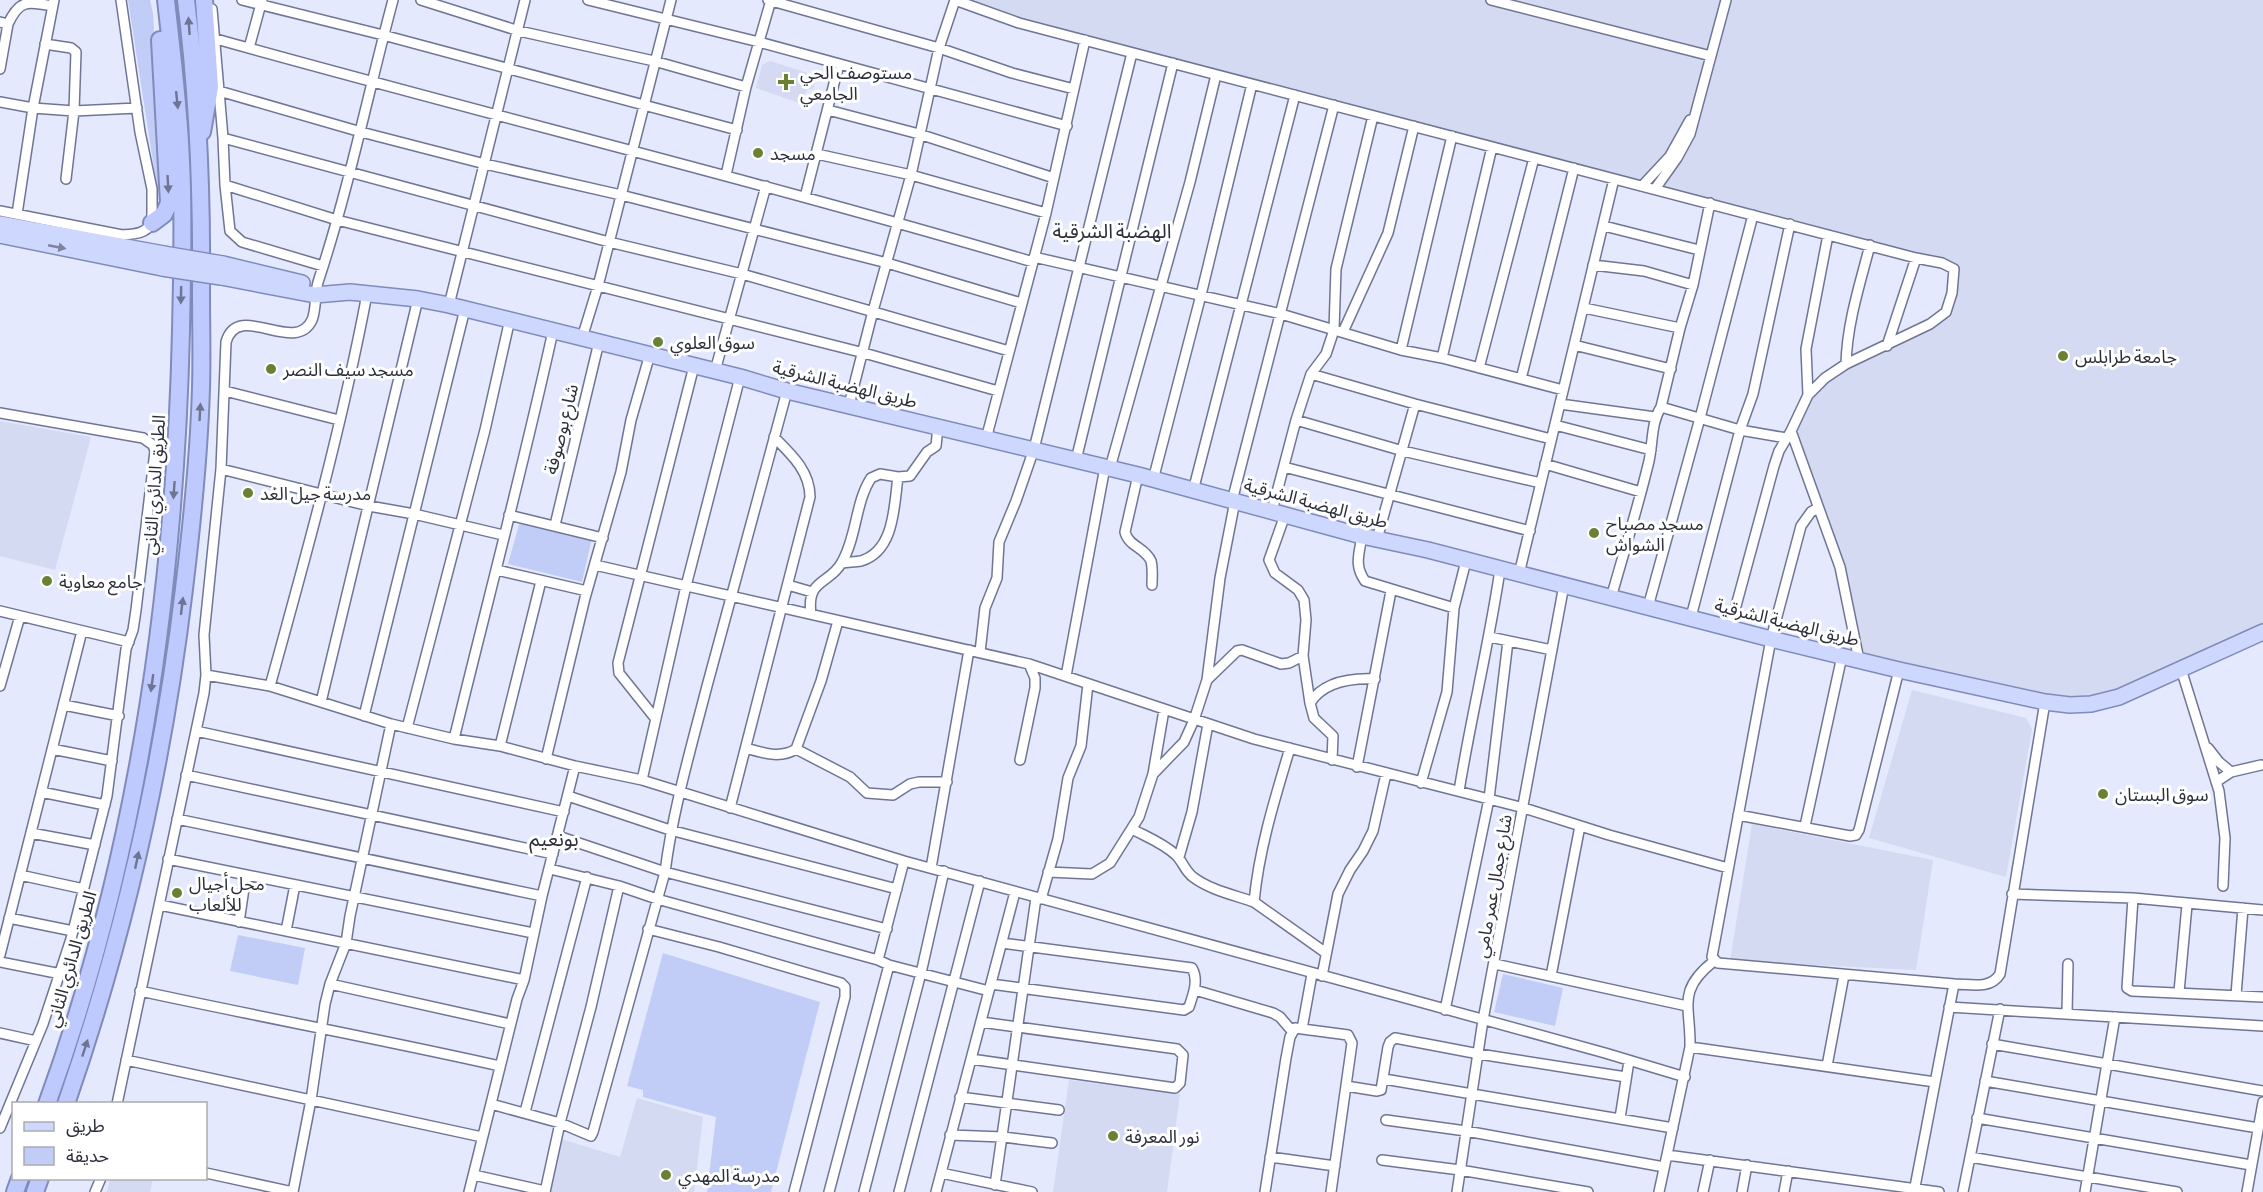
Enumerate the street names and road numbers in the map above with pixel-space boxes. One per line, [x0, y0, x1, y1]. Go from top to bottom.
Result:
street label: طريق الهضبة الشرقية [770, 356, 919, 413]
street label: شارع بوصوفة [540, 382, 586, 477]
street label: الطريق الدائري الثاني [139, 414, 173, 556]
street label: طريق الهضبة الشرقية [1241, 474, 1390, 533]
street label: طريق الهضبة الشرقية [1712, 594, 1861, 651]
street label: شارع جمال عمر مامي [1470, 813, 1520, 960]
street label: الطريق الدائري الثاني [42, 888, 104, 1030]

